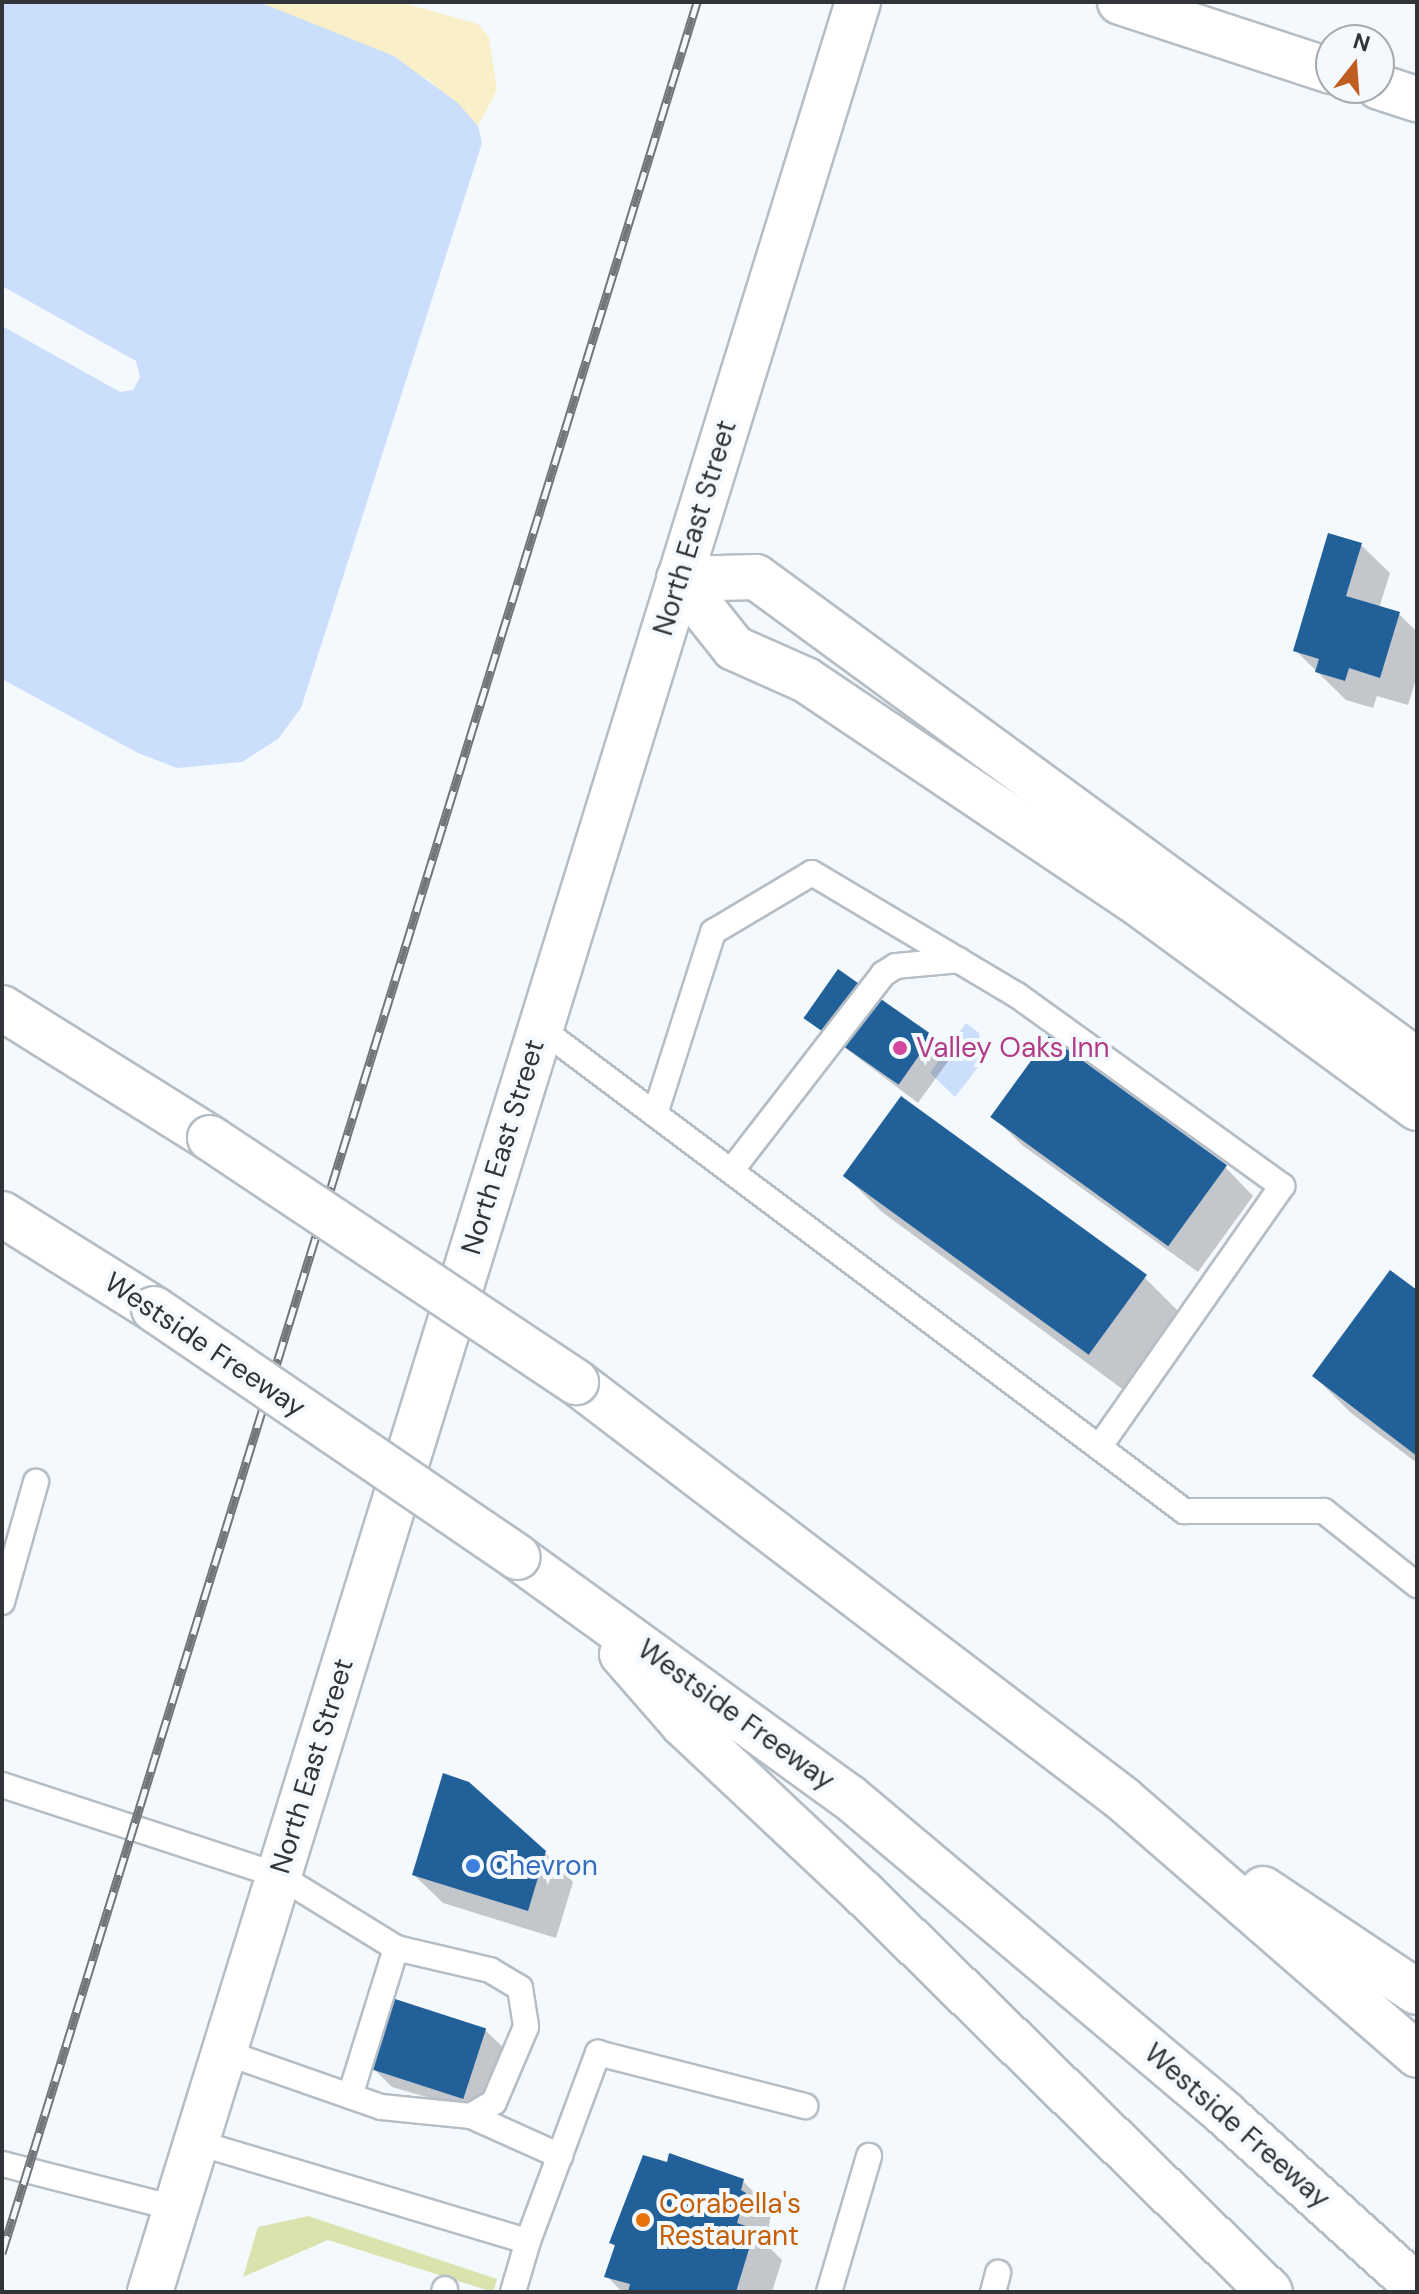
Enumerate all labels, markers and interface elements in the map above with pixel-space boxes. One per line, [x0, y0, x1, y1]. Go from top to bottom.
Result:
north arrow [1315, 24, 1395, 104]
text: N [1350, 26, 1373, 59]
street label: North East Street [646, 416, 744, 640]
place label: Valley Oaks Inn [916, 1031, 1110, 1065]
street label: North East Street [454, 1035, 552, 1259]
marker: Valley Oaks Inn [891, 1039, 909, 1057]
street label: Westside Freeway [98, 1265, 312, 1425]
street label: Westside Freeway [631, 1632, 841, 1798]
street label: North East Street [263, 1654, 361, 1878]
place label: Chevron [489, 1849, 598, 1883]
marker: Chevron [464, 1857, 482, 1875]
street label: Westside Freeway [1137, 2036, 1337, 2216]
place label: Corabella's Restaurant [659, 2187, 801, 2253]
marker: Corabella's Restaurant [634, 2211, 652, 2229]

